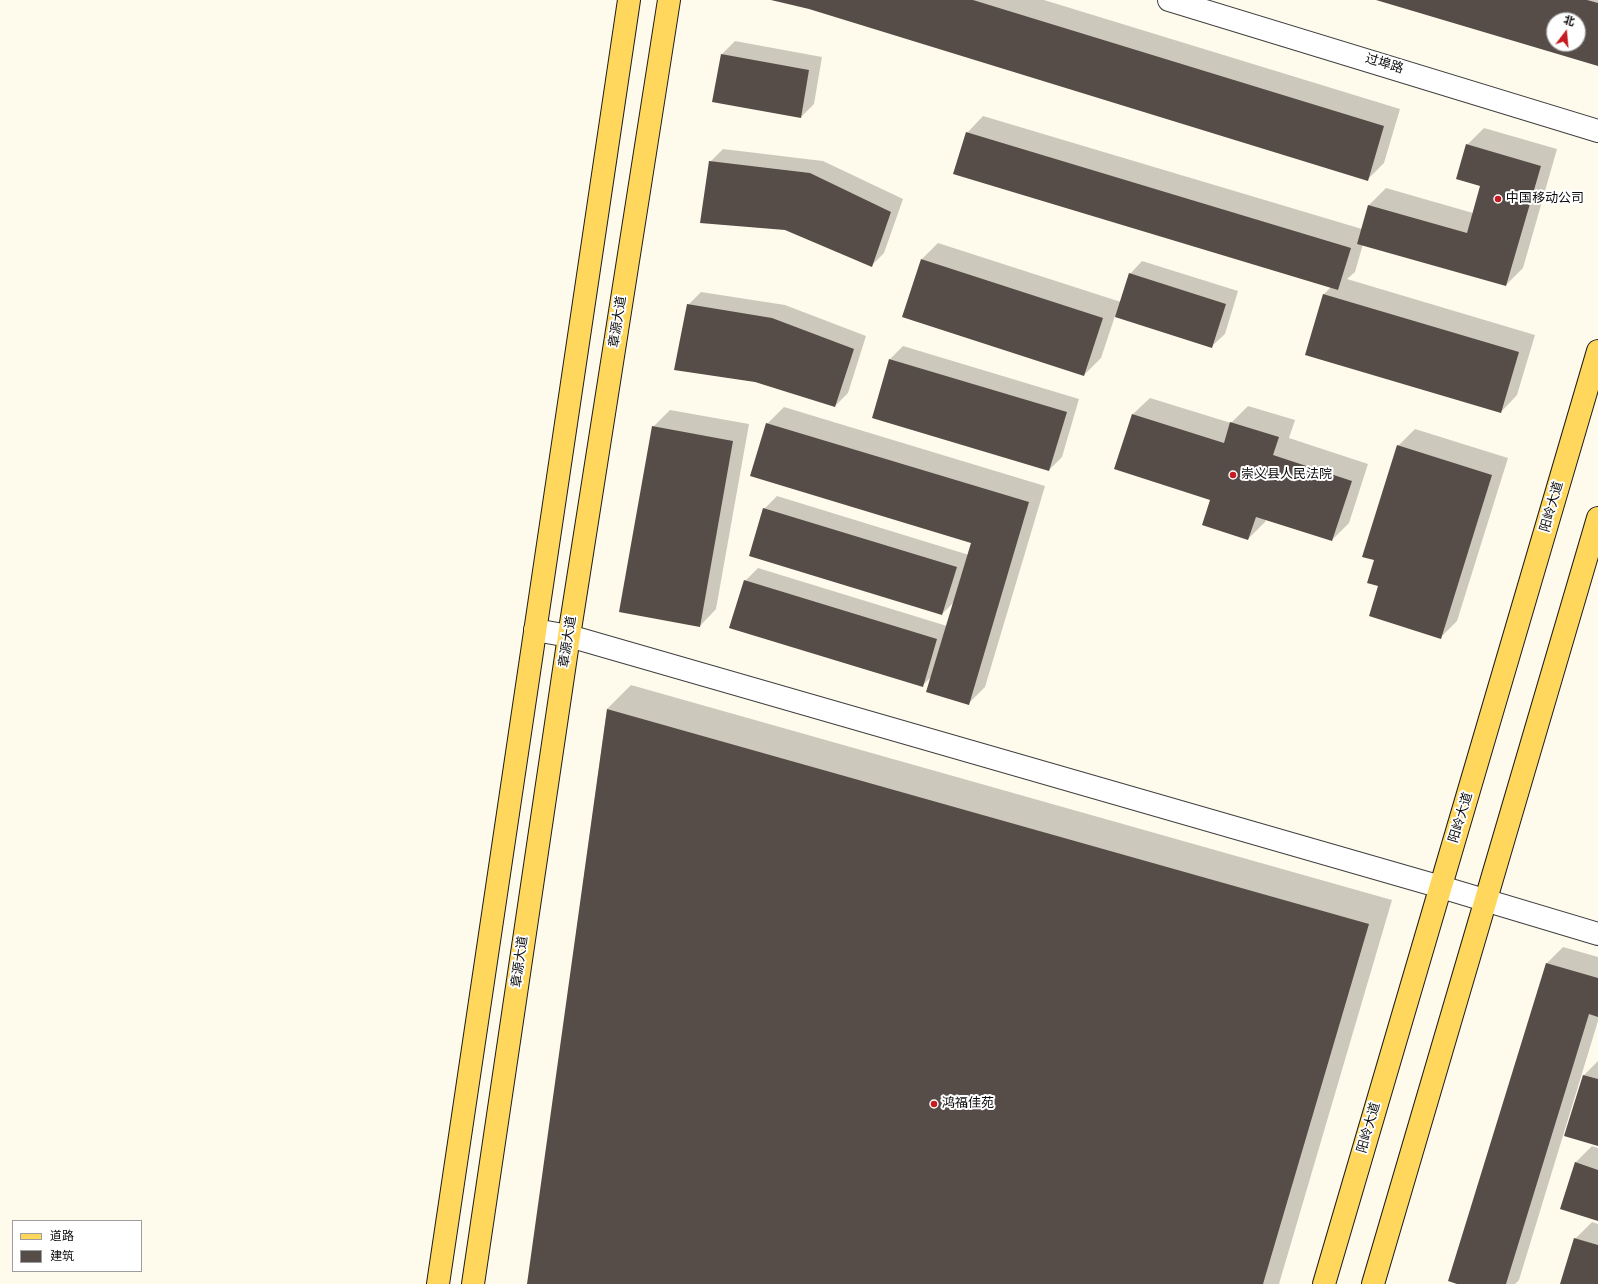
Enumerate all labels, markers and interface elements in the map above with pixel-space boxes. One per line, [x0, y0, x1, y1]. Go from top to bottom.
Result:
text: 北 [1562, 11, 1577, 31]
north arrow [1546, 12, 1586, 52]
street label: 过埠路 [1363, 52, 1405, 78]
place label: 中国移动公司 [1506, 191, 1584, 207]
marker: 中国移动公司 [1493, 194, 1503, 204]
street label: 章源大道 [607, 295, 631, 349]
place label: 崇义县人民法院 [1241, 467, 1332, 483]
marker: 崇义县人民法院 [1228, 470, 1238, 480]
street label: 阳岭大道 [1538, 480, 1568, 534]
street label: 章源大道 [557, 615, 581, 669]
street label: 阳岭大道 [1447, 791, 1477, 845]
street label: 章源大道 [510, 935, 532, 989]
place label: 鸿福佳苑 [942, 1096, 994, 1112]
marker: 鸿福佳苑 [929, 1099, 939, 1109]
street label: 阳岭大道 [1355, 1101, 1385, 1155]
legend [12, 1220, 142, 1272]
text: 道路 [50, 1227, 74, 1246]
text: 建筑 [50, 1247, 74, 1266]

